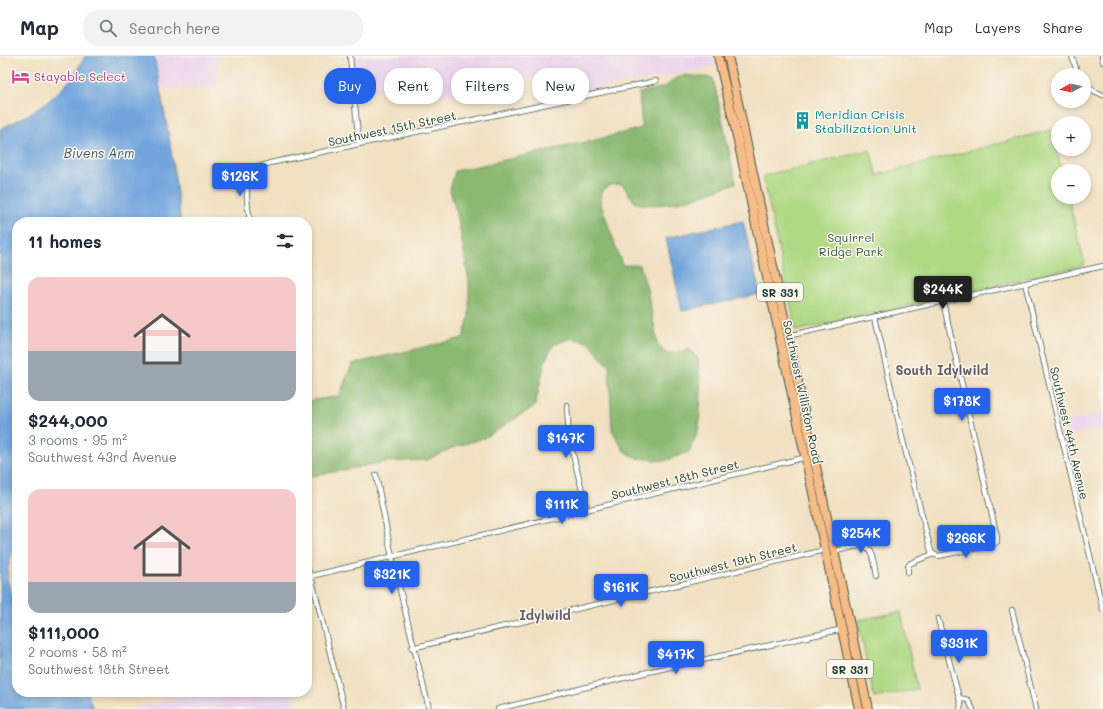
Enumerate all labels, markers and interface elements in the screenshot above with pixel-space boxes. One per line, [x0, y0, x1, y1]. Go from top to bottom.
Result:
search box [83, 10, 363, 46]
text: Map [20, 15, 59, 40]
icon: search [97, 17, 119, 39]
text: Search here [129, 18, 220, 38]
text: Map [924, 18, 953, 37]
text: Layers [975, 18, 1021, 37]
text: Share [1043, 18, 1083, 37]
hotel icon: Stayable Select [11, 66, 31, 86]
place label: Stayable Select [34, 68, 126, 84]
chip: Buy [324, 68, 376, 104]
chip: Rent [384, 68, 443, 104]
chip: Filters [451, 68, 524, 104]
chip: New [532, 68, 589, 104]
north arrow [1051, 68, 1091, 108]
map controls [1051, 68, 1091, 204]
place label: Meridian Crisis Stabilization Unit [815, 106, 917, 136]
street label: Southwest 15th Street [326, 107, 458, 149]
building icon: Meridian Crisis Stabilization Unit [792, 111, 812, 131]
button: + [1051, 116, 1091, 156]
water label: Bivens Arm [64, 144, 134, 161]
pin: $126K [212, 163, 268, 197]
button: − [1051, 164, 1091, 204]
text: $126K [221, 167, 259, 184]
park label: Squirrel Ridge Park [819, 229, 883, 259]
text: 11 homes [28, 230, 102, 252]
icon: filters [274, 230, 296, 252]
pin: $244K [915, 276, 971, 310]
text: $244K [923, 280, 963, 297]
road number: SR 331 [757, 283, 803, 301]
icon: home [126, 303, 198, 375]
street label: Southwest Williston Road [780, 319, 826, 466]
district label: South Idylwild [895, 361, 989, 379]
street label: Southwest 44th Avenue [1047, 365, 1093, 501]
pin: $178K [934, 388, 990, 422]
text: $178K [943, 392, 981, 409]
text: $244,000 [28, 409, 108, 431]
pin: $147K [538, 425, 594, 459]
text: $147K [547, 429, 585, 446]
text: 3 rooms · 95 m² [28, 431, 127, 448]
text: Southwest 43rd Avenue [28, 448, 177, 465]
street label: Southwest 18th Street [610, 455, 740, 503]
pin: $111K [534, 491, 590, 525]
text: $111K [545, 495, 579, 512]
icon: home [126, 515, 198, 587]
pin: $254K [833, 520, 889, 554]
text: $254K [841, 524, 881, 541]
pin: $266K [938, 525, 994, 559]
text: $266K [946, 529, 986, 546]
street label: Southwest 19th Street [668, 538, 798, 586]
pin: $321K [364, 561, 420, 595]
text: $321K [373, 565, 411, 582]
pin: $161K [593, 574, 649, 608]
text: $161K [603, 578, 639, 595]
district label: Idylwild [519, 606, 571, 624]
text: $111,000 [28, 621, 99, 643]
pin: $331K [931, 630, 987, 664]
text: $331K [940, 634, 978, 651]
pin: $417K [648, 641, 704, 675]
text: 2 rooms · 58 m² [28, 643, 127, 660]
text: $417K [657, 645, 695, 662]
text: Southwest 18th Street [28, 660, 170, 677]
road number: SR 331 [827, 660, 873, 678]

